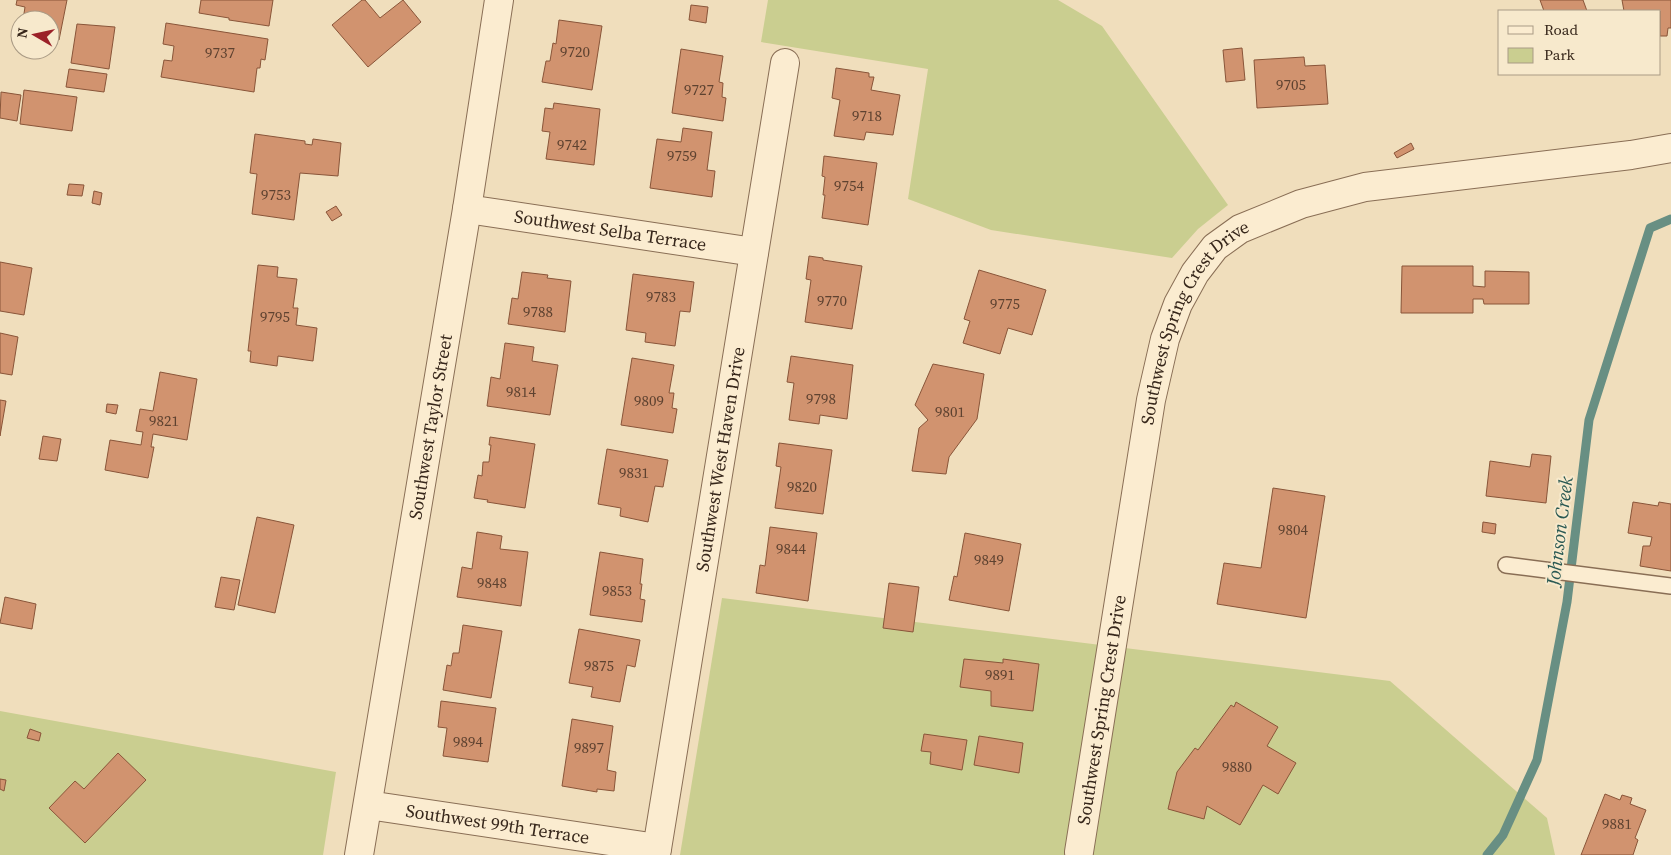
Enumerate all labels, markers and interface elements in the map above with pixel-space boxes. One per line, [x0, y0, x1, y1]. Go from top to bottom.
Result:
north arrow [10, 10, 60, 60]
legend [1498, 10, 1661, 75]
text: Road [1544, 19, 1578, 40]
text: N [11, 26, 33, 40]
house number: 9720 [560, 41, 590, 62]
house number: 9737 [205, 42, 235, 63]
text: Park [1544, 44, 1576, 65]
house number: 9705 [1276, 74, 1306, 95]
house number: 9727 [684, 79, 714, 100]
house number: 9718 [852, 105, 882, 126]
house number: 9742 [557, 134, 587, 155]
house number: 9759 [667, 145, 697, 166]
house number: 9754 [834, 175, 864, 196]
house number: 9753 [261, 184, 291, 205]
street label: Southwest Selba Terrace [513, 203, 708, 257]
street label: Southwest Spring Crest Drive [1134, 214, 1252, 426]
house number: 9783 [646, 286, 676, 307]
house number: 9770 [817, 290, 847, 311]
house number: 9775 [990, 293, 1020, 314]
house number: 9788 [523, 301, 553, 322]
house number: 9795 [260, 306, 290, 327]
street label: Southwest Taylor Street [402, 332, 458, 521]
street label: Southwest West Haven Drive [689, 345, 751, 574]
house number: 9814 [506, 381, 536, 402]
house number: 9798 [806, 388, 836, 409]
house number: 9809 [634, 390, 664, 411]
house number: 9801 [935, 401, 965, 422]
house number: 9821 [149, 410, 179, 431]
house number: 9831 [619, 462, 649, 483]
water label: Johnson Creek [1539, 475, 1579, 590]
house number: 9820 [787, 476, 817, 497]
house number: 9804 [1278, 519, 1308, 540]
house number: 9844 [776, 538, 806, 559]
house number: 9849 [974, 549, 1004, 570]
house number: 9848 [477, 572, 507, 593]
house number: 9853 [602, 580, 632, 601]
street label: Southwest Spring Crest Drive [1071, 593, 1132, 826]
house number: 9875 [584, 655, 614, 676]
house number: 9891 [985, 664, 1015, 685]
house number: 9894 [453, 731, 483, 752]
house number: 9897 [574, 737, 604, 758]
house number: 9880 [1222, 756, 1252, 777]
street label: Southwest 99th Terrace [404, 798, 591, 850]
house number: 9881 [1602, 813, 1632, 834]

